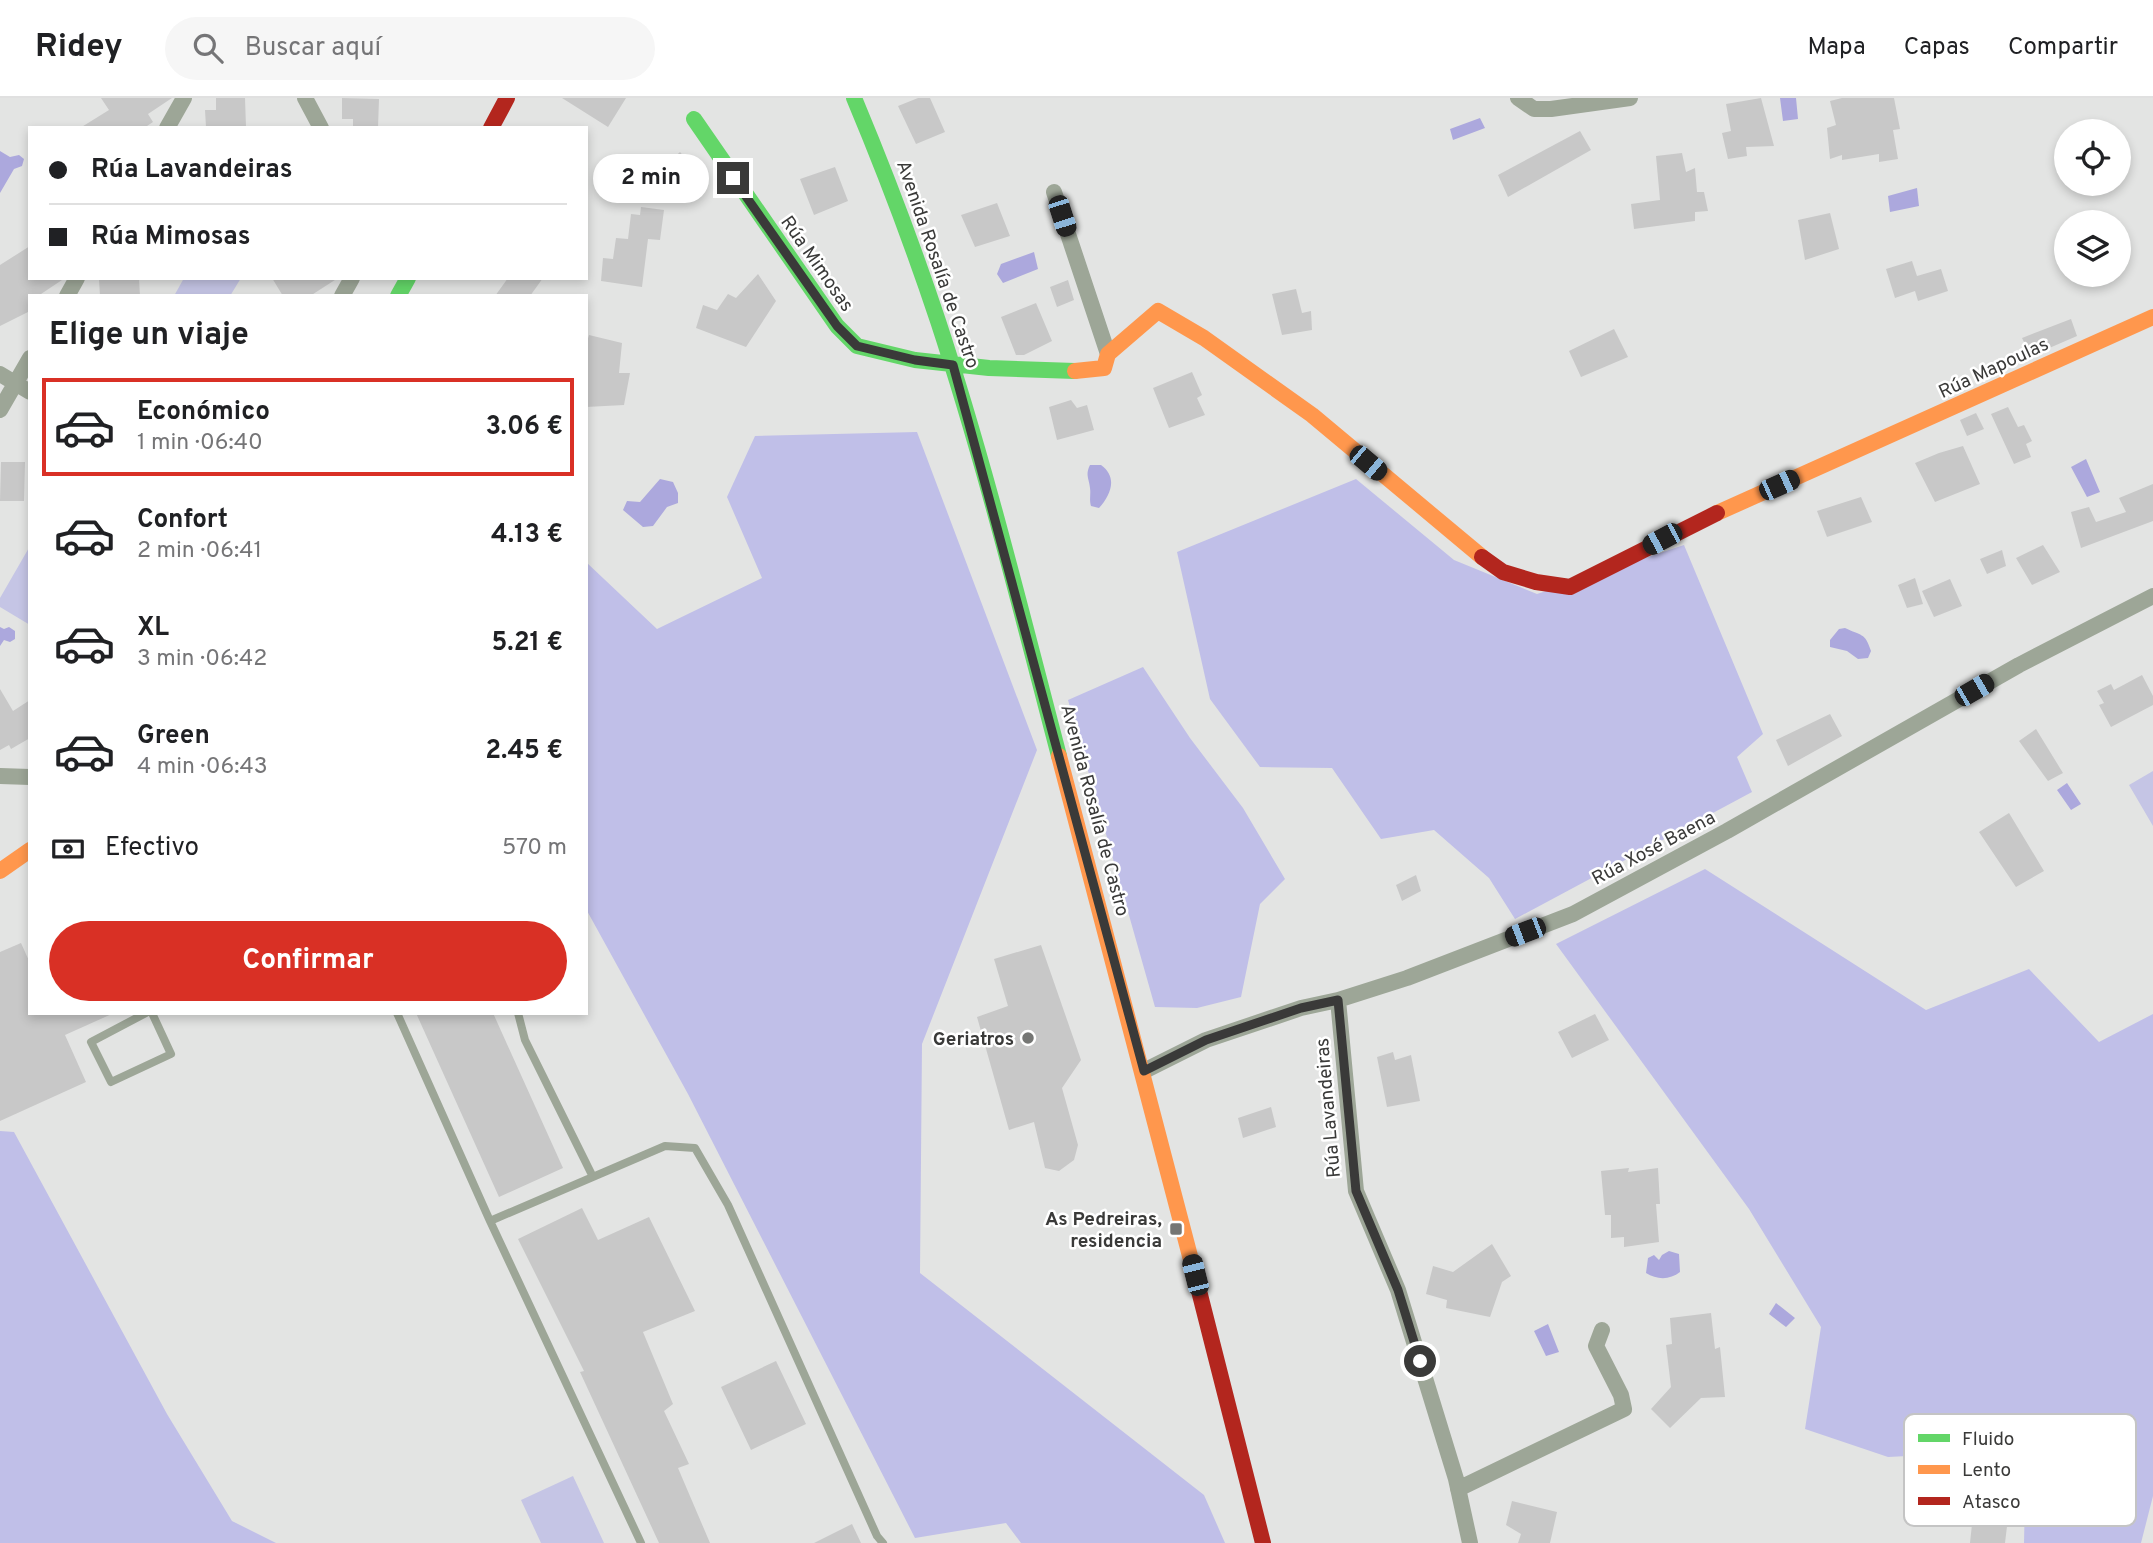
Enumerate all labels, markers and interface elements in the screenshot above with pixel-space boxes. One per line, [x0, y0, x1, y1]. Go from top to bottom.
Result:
search box [165, 17, 655, 80]
text: Ridey [35, 27, 123, 69]
icon: search [189, 29, 227, 67]
text: Buscar aquí [245, 32, 381, 65]
text: Mapa [1808, 33, 1866, 63]
text: Capas [1904, 33, 1970, 63]
text: Compartir [2008, 33, 2118, 63]
map controls [2054, 119, 2131, 287]
button: locate [2054, 119, 2131, 196]
text: Rúa Lavandeiras [91, 154, 293, 187]
callout: 2 min [593, 154, 708, 202]
street label: Avenida Rosalía de Castro [890, 157, 984, 372]
route end [717, 162, 749, 194]
text: 2 min [621, 164, 681, 193]
car [1046, 193, 1079, 239]
button: layers [2054, 210, 2131, 287]
street label: Rúa Mimosas [774, 211, 858, 317]
text: Rúa Mimosas [91, 221, 251, 254]
text: Elige un viaje [49, 316, 249, 356]
street label: Rúa Mapoulas [1935, 333, 2053, 405]
icon: car [53, 396, 116, 459]
text: Económico [137, 396, 270, 429]
text: 3.06 € [486, 411, 563, 444]
text: 1 min · 06:40 [137, 429, 263, 458]
car [1346, 441, 1391, 485]
car [1756, 467, 1803, 503]
icon: car [53, 504, 116, 567]
text: Confort [137, 504, 228, 537]
text: 4.13 € [491, 519, 563, 552]
car [1639, 520, 1686, 558]
text: 2 min · 06:41 [137, 537, 262, 566]
icon: car [53, 612, 116, 675]
text: XL [137, 612, 169, 645]
text: 5.21 € [491, 627, 563, 660]
text: 3 min · 06:42 [137, 645, 267, 674]
car [1951, 670, 1998, 710]
street label: Avenida Rosalía de Castro [1054, 702, 1134, 919]
icon: car [53, 720, 116, 783]
text: Green [137, 720, 210, 753]
text: 2.45 € [485, 735, 563, 768]
text: 4 min · 06:43 [137, 753, 268, 782]
street label: Rúa Xosé Baena [1588, 806, 1720, 891]
icon: cash [49, 830, 87, 868]
text: Efectivo [105, 832, 199, 865]
text: 570 m [502, 834, 567, 863]
car [1502, 915, 1549, 949]
button: Confirmar [49, 921, 567, 1001]
place label: Geriatros [933, 1028, 1014, 1052]
marker: Geriatros [1020, 1030, 1036, 1046]
street label: Rúa Lavandeiras [1311, 1037, 1347, 1179]
place label: As Pedreiras, residencia [1045, 1208, 1162, 1254]
marker: As Pedreiras, residencia [1168, 1221, 1184, 1237]
car [1180, 1252, 1211, 1298]
route start [1404, 1345, 1436, 1377]
legend [1904, 1414, 2136, 1526]
text: Fluido [1962, 1428, 2014, 1452]
text: Lento [1962, 1459, 2011, 1483]
text: Atasco [1962, 1491, 2021, 1515]

